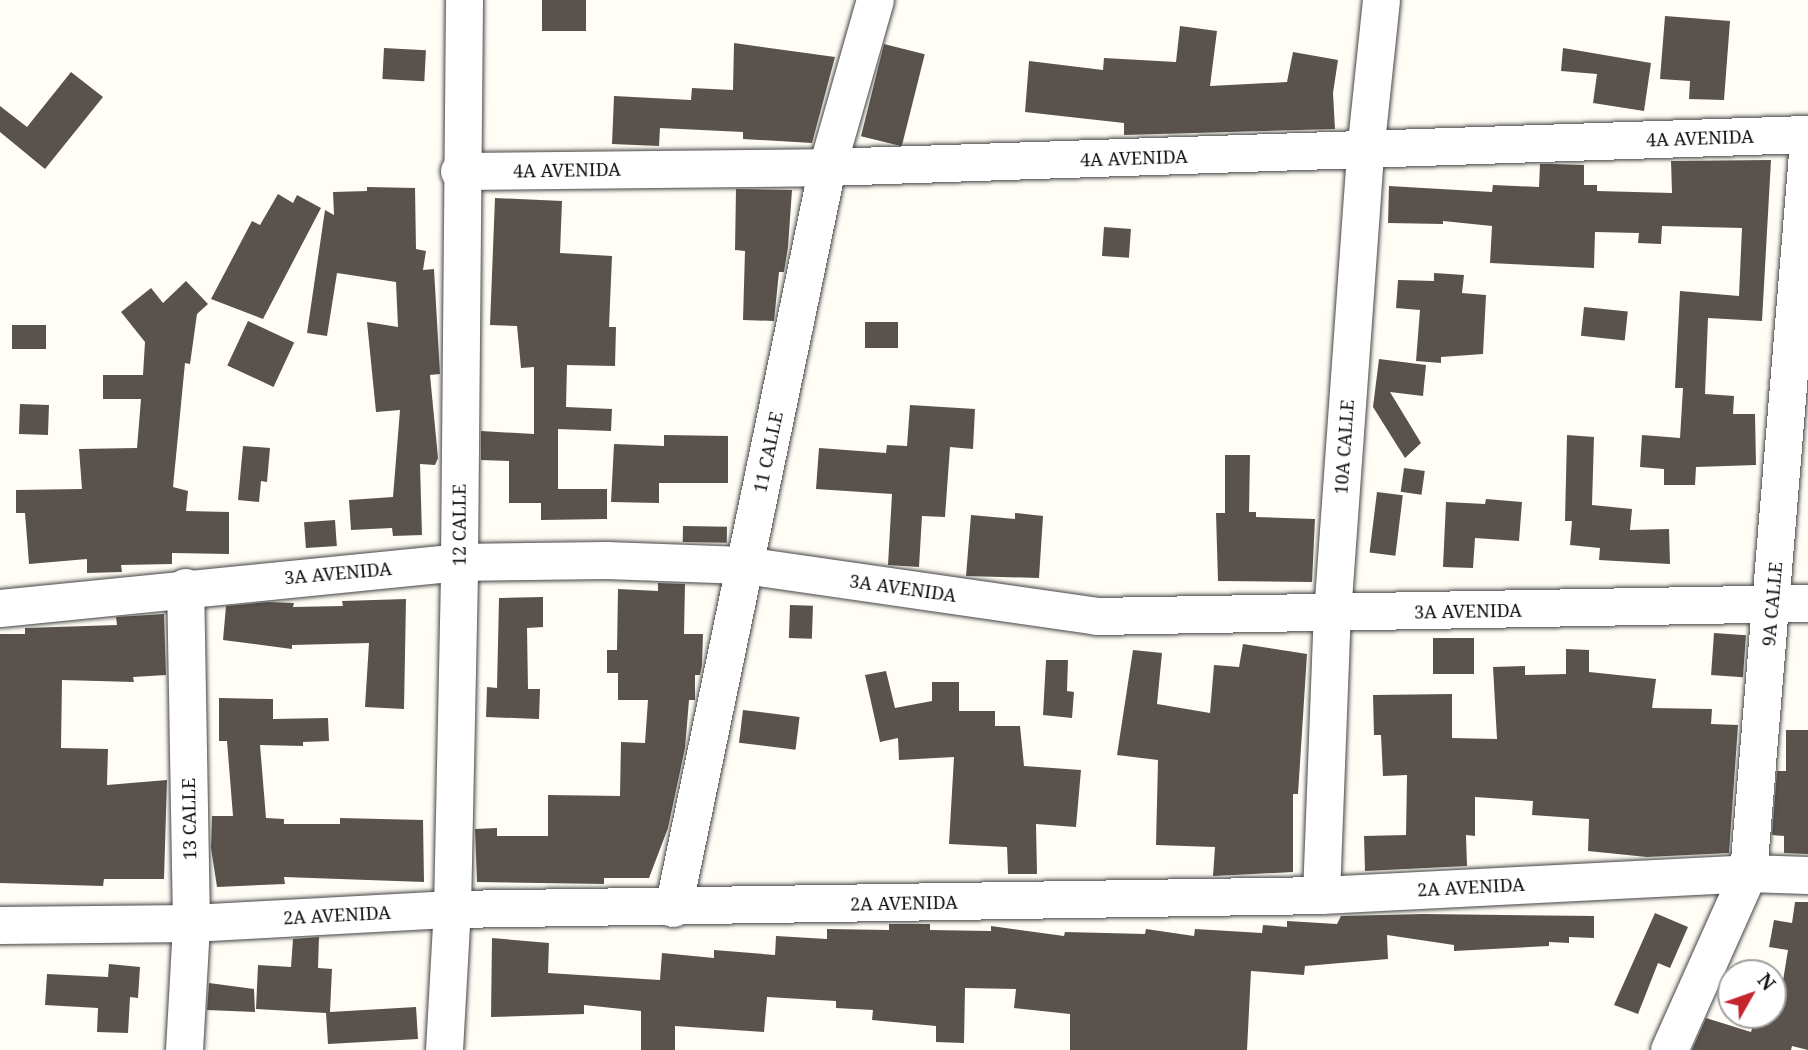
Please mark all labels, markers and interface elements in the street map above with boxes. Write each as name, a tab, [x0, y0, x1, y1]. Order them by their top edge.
street label: 4A AVENIDA	[1646, 125, 1754, 151]
street label: 4A AVENIDA	[1080, 145, 1188, 171]
street label: 4A AVENIDA	[513, 158, 621, 182]
street label: 10A CALLE	[1330, 399, 1358, 495]
street label: 11 CALLE	[749, 410, 787, 494]
street label: 12 CALLE	[448, 484, 470, 566]
street label: 3A AVENIDA	[283, 558, 393, 588]
street label: 9A CALLE	[1758, 561, 1786, 647]
street label: 3A AVENIDA	[848, 570, 958, 606]
street label: 3A AVENIDA	[1414, 599, 1522, 623]
street label: 13 CALLE	[177, 778, 201, 860]
street label: 2A AVENIDA	[1417, 873, 1525, 901]
street label: 2A AVENIDA	[850, 891, 958, 915]
street label: 2A AVENIDA	[283, 901, 391, 929]
north arrow	[1717, 959, 1787, 1029]
text: N	[1752, 968, 1781, 996]

